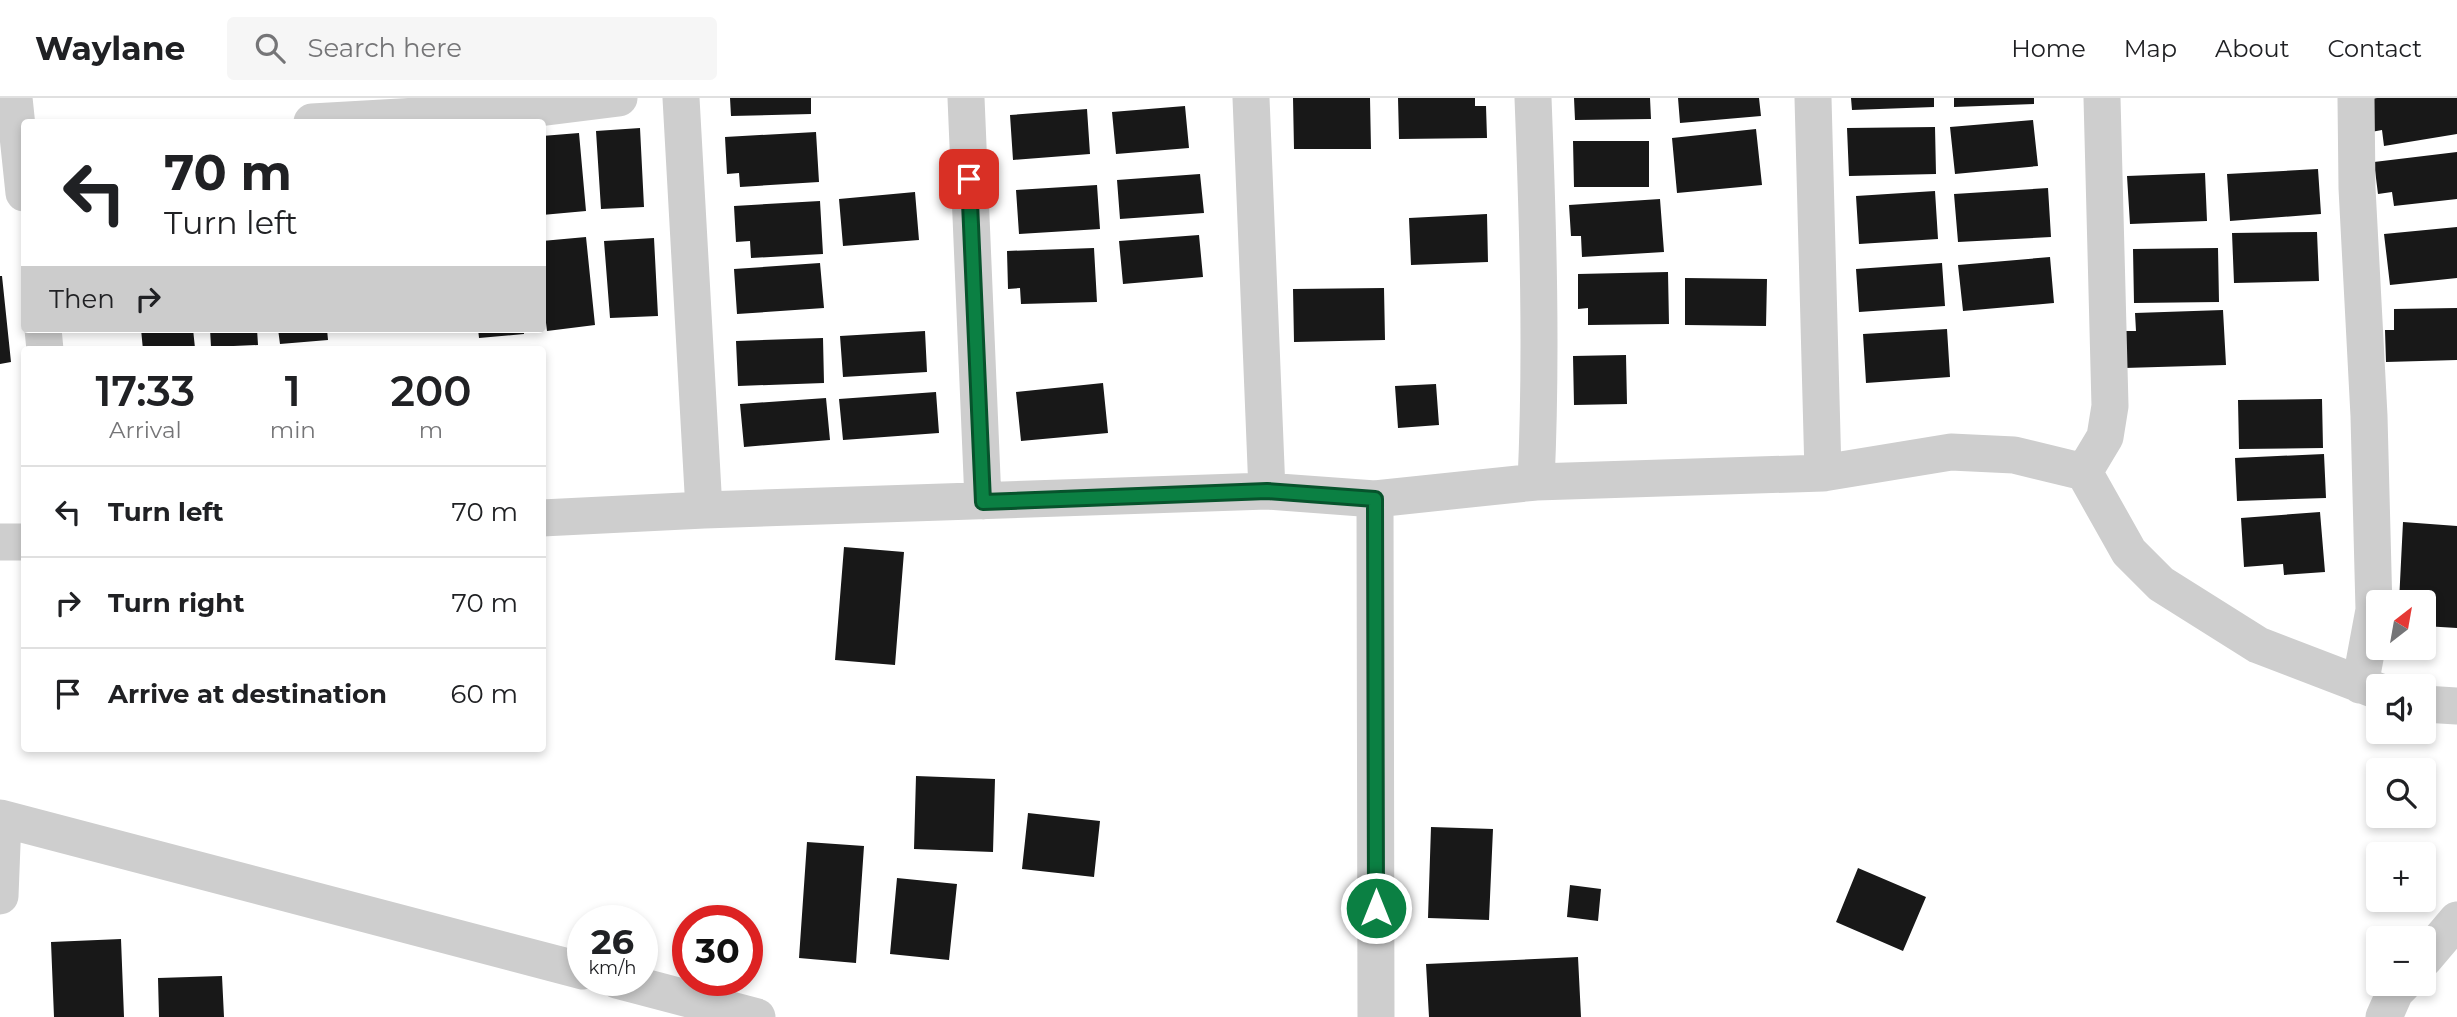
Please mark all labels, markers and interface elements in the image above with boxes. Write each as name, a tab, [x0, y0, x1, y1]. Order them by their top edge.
search box	[227, 17, 717, 80]
text: Waylane	[35, 28, 185, 68]
icon: search	[251, 29, 289, 67]
text: Search here	[307, 32, 462, 64]
text: Home	[2011, 34, 2086, 63]
text: Map	[2124, 34, 2177, 63]
text: About	[2215, 34, 2289, 63]
text: Contact	[2327, 34, 2422, 63]
text: 70 m	[164, 143, 292, 202]
icon: left	[49, 147, 140, 238]
pin	[939, 149, 999, 209]
icon: arrive	[950, 160, 988, 198]
text: Turn left	[164, 203, 298, 242]
icon: right	[129, 280, 167, 318]
text: Then	[49, 283, 115, 315]
text: 17:33	[96, 365, 195, 417]
text: 1	[285, 365, 301, 417]
text: 200	[390, 365, 471, 417]
text: Arrival	[109, 416, 182, 444]
text: min	[270, 416, 316, 444]
text: m	[419, 416, 443, 444]
icon: left	[49, 493, 87, 531]
text: Turn left	[108, 496, 224, 528]
text: 70 m	[452, 496, 518, 528]
icon: right	[49, 584, 87, 622]
text: Turn right	[108, 587, 244, 619]
text: 70 m	[452, 587, 518, 619]
north arrow	[2366, 590, 2436, 660]
map controls	[2366, 590, 2436, 996]
button: sound	[2366, 674, 2436, 744]
icon: arrive	[49, 675, 87, 713]
text: Arrive at destination	[108, 678, 387, 710]
text: 60 m	[451, 678, 518, 710]
button: search	[2366, 758, 2436, 828]
button: +	[2366, 842, 2436, 912]
position arrow	[1339, 871, 1413, 945]
speed limit sign: 30	[672, 905, 763, 996]
text: 26	[591, 920, 634, 963]
button: −	[2366, 926, 2436, 996]
text: km/h	[588, 957, 637, 979]

